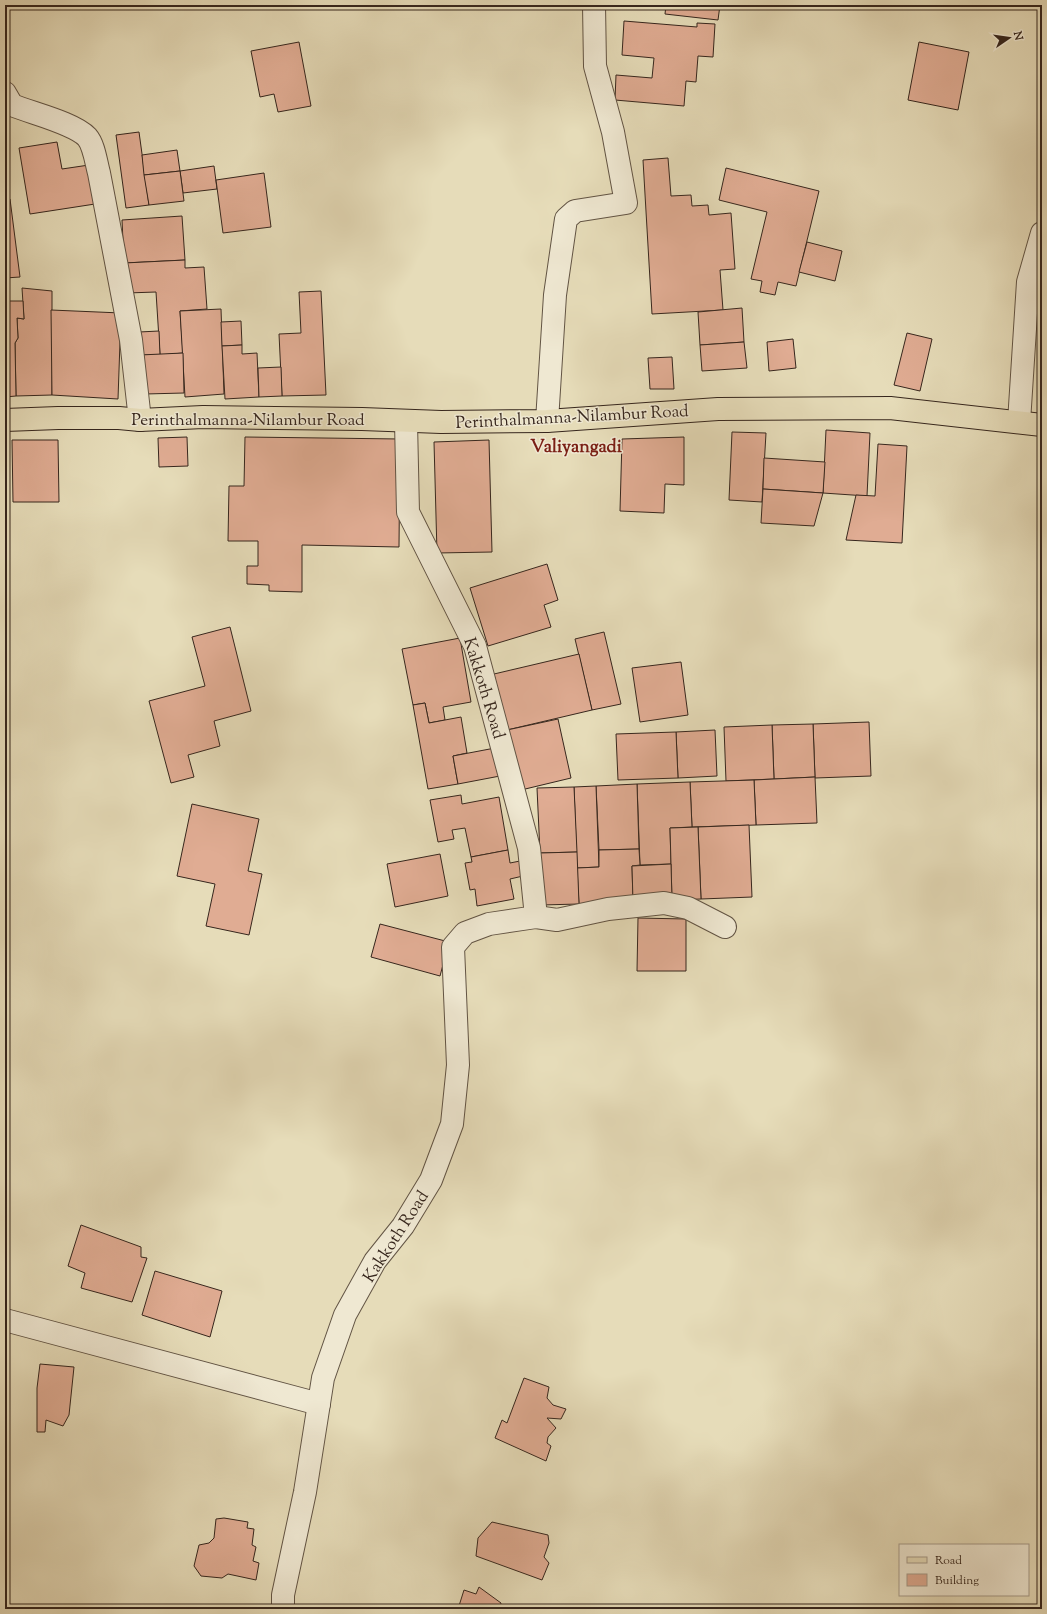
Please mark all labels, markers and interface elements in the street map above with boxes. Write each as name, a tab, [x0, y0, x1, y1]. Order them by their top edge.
north arrow	[989, 18, 1029, 58]
text: N	[1009, 29, 1027, 42]
street label: Perinthalmanna-Nilambur Road	[455, 400, 690, 436]
street label: Perinthalmanna-Nilambur Road	[131, 409, 365, 433]
district label: Valiyangadi	[530, 435, 623, 461]
street label: Kakkoth Road	[456, 635, 510, 743]
street label: Kakkoth Road	[358, 1186, 436, 1288]
legend	[899, 1544, 1029, 1596]
text: Road	[935, 1552, 962, 1570]
text: Building	[935, 1572, 979, 1590]

